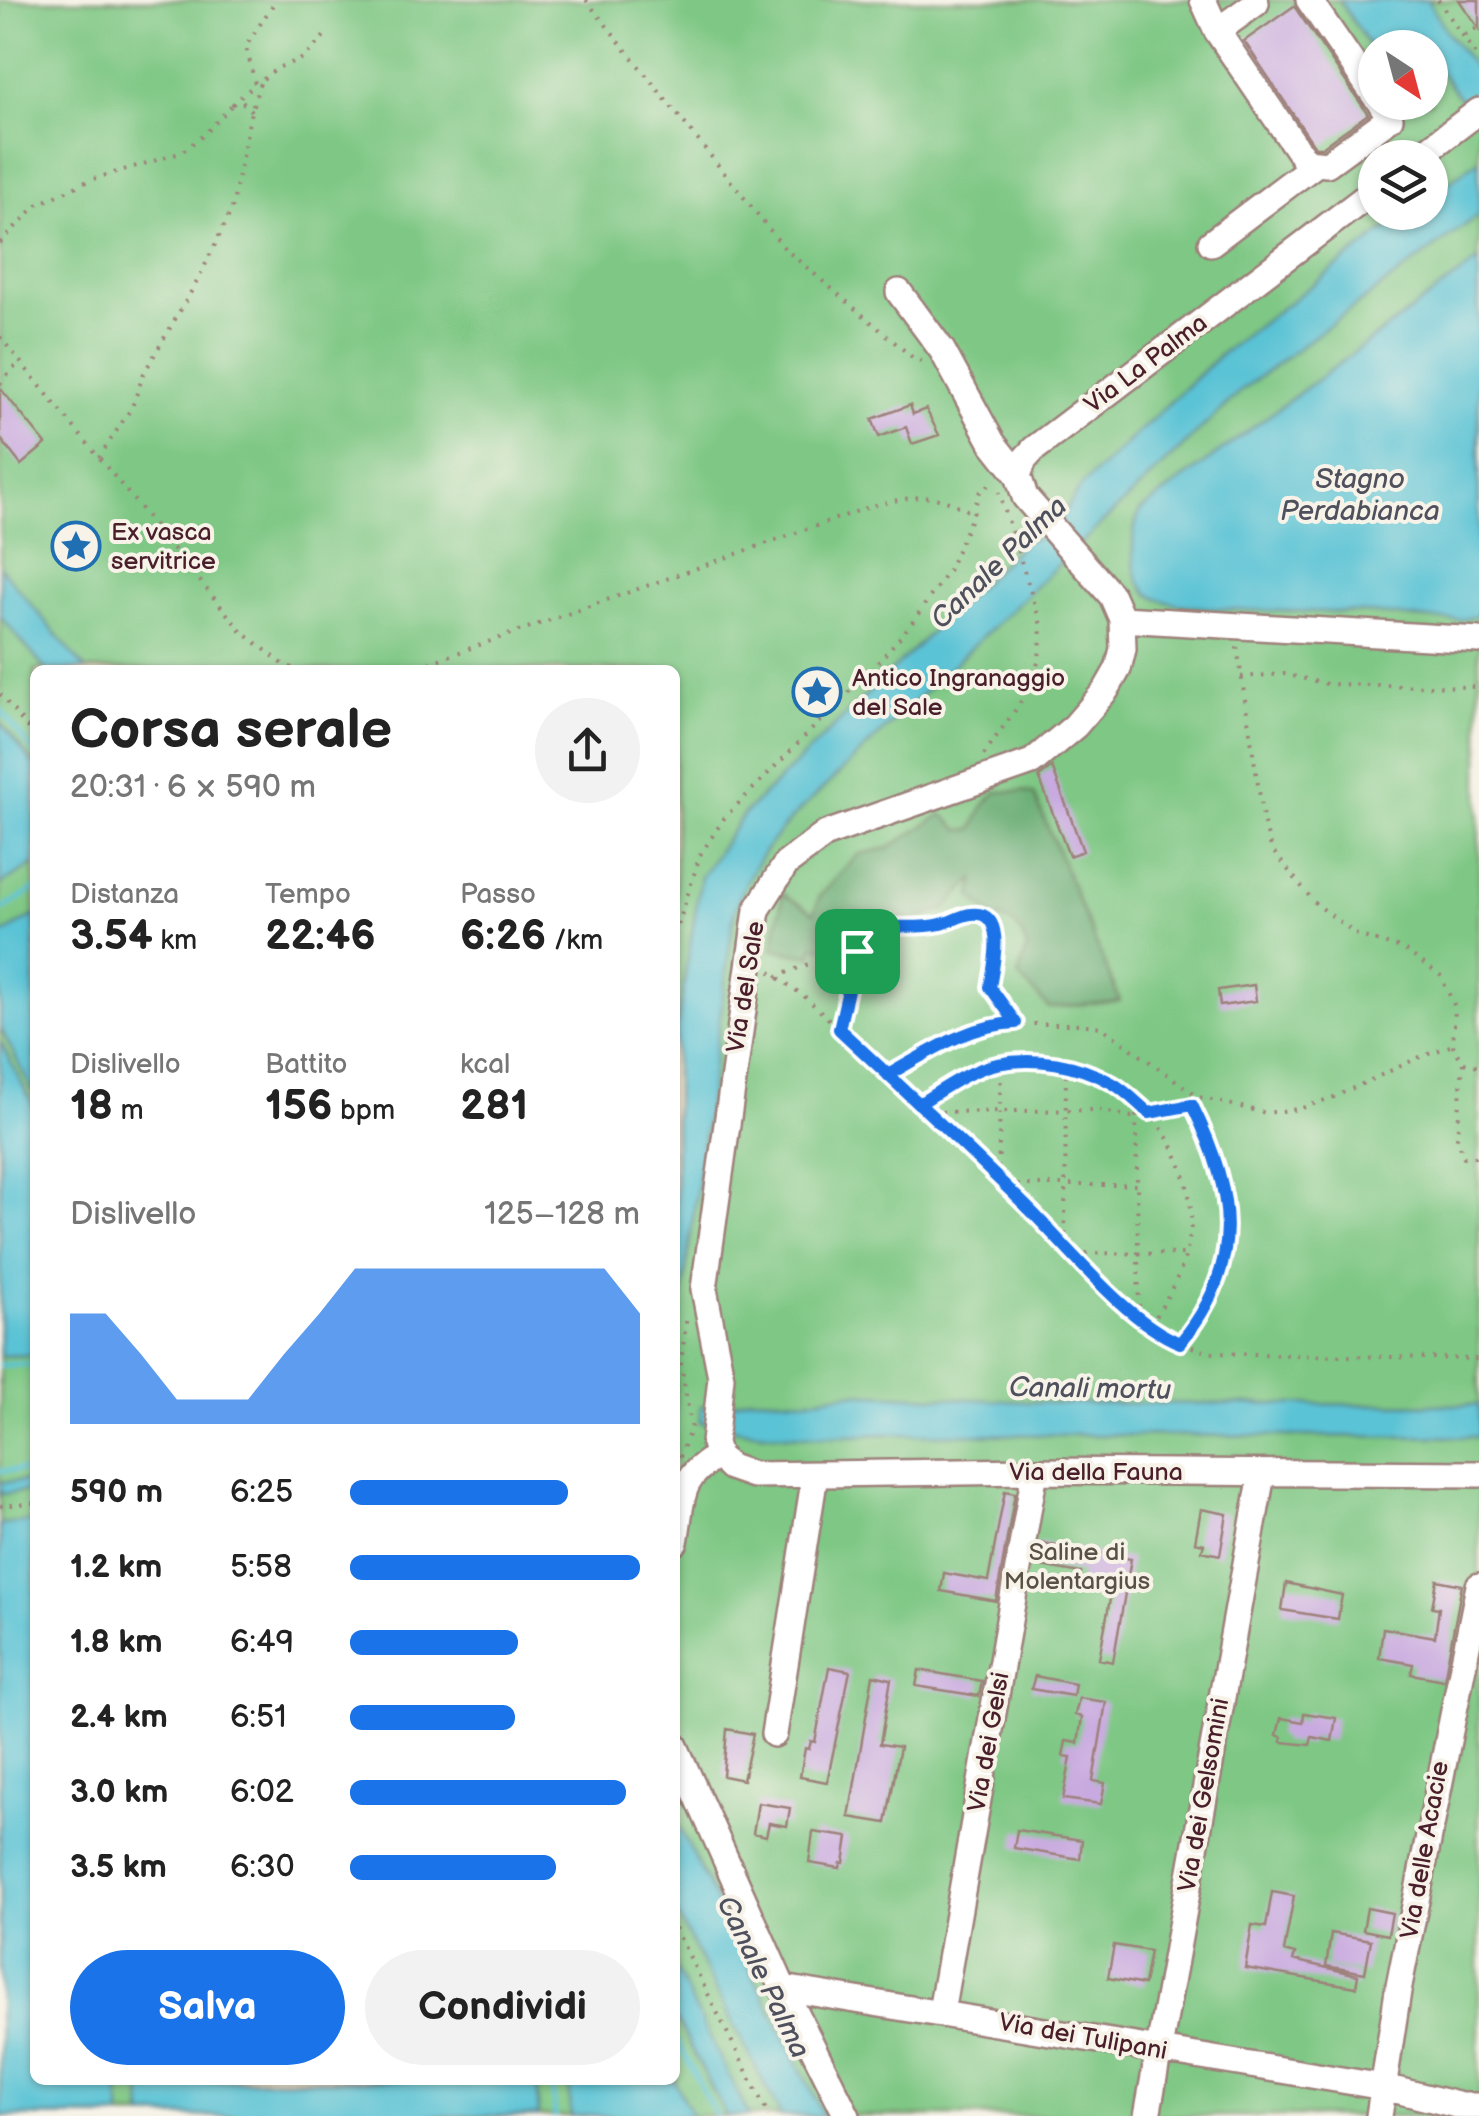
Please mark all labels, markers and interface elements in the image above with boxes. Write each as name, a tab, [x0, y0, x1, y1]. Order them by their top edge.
north arrow	[1358, 30, 1448, 120]
map controls	[1358, 30, 1448, 230]
button: layers	[1358, 140, 1448, 230]
street label: Via La Palma	[1078, 308, 1214, 420]
water label: Stagno Perdabianca	[1280, 463, 1440, 528]
water label: Canale Palma	[924, 490, 1074, 636]
place label: Ex vasca servitrice	[111, 517, 216, 577]
place icon: Ex vasca servitrice	[50, 520, 102, 572]
place label: Antico Ingranaggio del Sale	[852, 663, 1065, 723]
place icon: Antico Ingranaggio del Sale	[791, 666, 843, 718]
text: Corsa serale	[70, 697, 392, 764]
button: share	[535, 698, 640, 803]
text: 20:31 · 6 × 590 m	[70, 768, 316, 807]
text: Distanza	[70, 878, 179, 911]
text: Tempo	[265, 878, 351, 911]
text: Passo	[460, 878, 536, 911]
pin	[815, 909, 900, 994]
text: 3.54	[70, 911, 153, 962]
text: 22:46	[265, 911, 376, 962]
text: 6:26	[460, 911, 546, 962]
street label: Via del Sale	[720, 919, 772, 1055]
text: km	[153, 924, 197, 957]
text: /km	[546, 924, 603, 957]
icon: arrive	[830, 924, 885, 979]
text: Dislivello	[70, 1048, 181, 1081]
text: Battito	[265, 1048, 347, 1081]
text: kcal	[460, 1048, 510, 1081]
text: 18	[70, 1081, 113, 1132]
text: 156	[265, 1081, 332, 1132]
text: 281	[460, 1081, 528, 1132]
text: m	[113, 1094, 144, 1127]
text: bpm	[332, 1094, 395, 1127]
text: Dislivello	[70, 1195, 196, 1234]
text: 125–128 m	[484, 1195, 640, 1234]
water label: Canali mortu	[1009, 1371, 1172, 1407]
street label: Via della Fauna	[1009, 1457, 1183, 1488]
text: 590 m	[70, 1473, 163, 1512]
text: 6:25	[230, 1473, 293, 1512]
park label: Saline di Molentargius	[1004, 1537, 1150, 1597]
text: 1.2 km	[70, 1548, 162, 1587]
text: 5:58	[230, 1548, 292, 1587]
text: 1.8 km	[70, 1623, 162, 1662]
text: 6:49	[230, 1623, 294, 1662]
street label: Via dei Gelsi	[961, 1670, 1017, 1814]
street label: Via dei Gelsomini	[1172, 1696, 1236, 1894]
text: 2.4 km	[70, 1698, 168, 1737]
text: 6:51	[230, 1698, 287, 1737]
street label: Via delle Acacie	[1394, 1758, 1456, 1941]
text: 3.0 km	[70, 1773, 168, 1812]
text: 6:02	[230, 1773, 294, 1812]
text: 3.5 km	[70, 1848, 167, 1887]
text: 6:30	[230, 1848, 295, 1887]
water label: Canale Palma	[710, 1891, 816, 2063]
button: Salva	[70, 1950, 345, 2065]
button: Condividi	[365, 1950, 640, 2065]
street label: Via dei Tulipani	[996, 2007, 1170, 2067]

